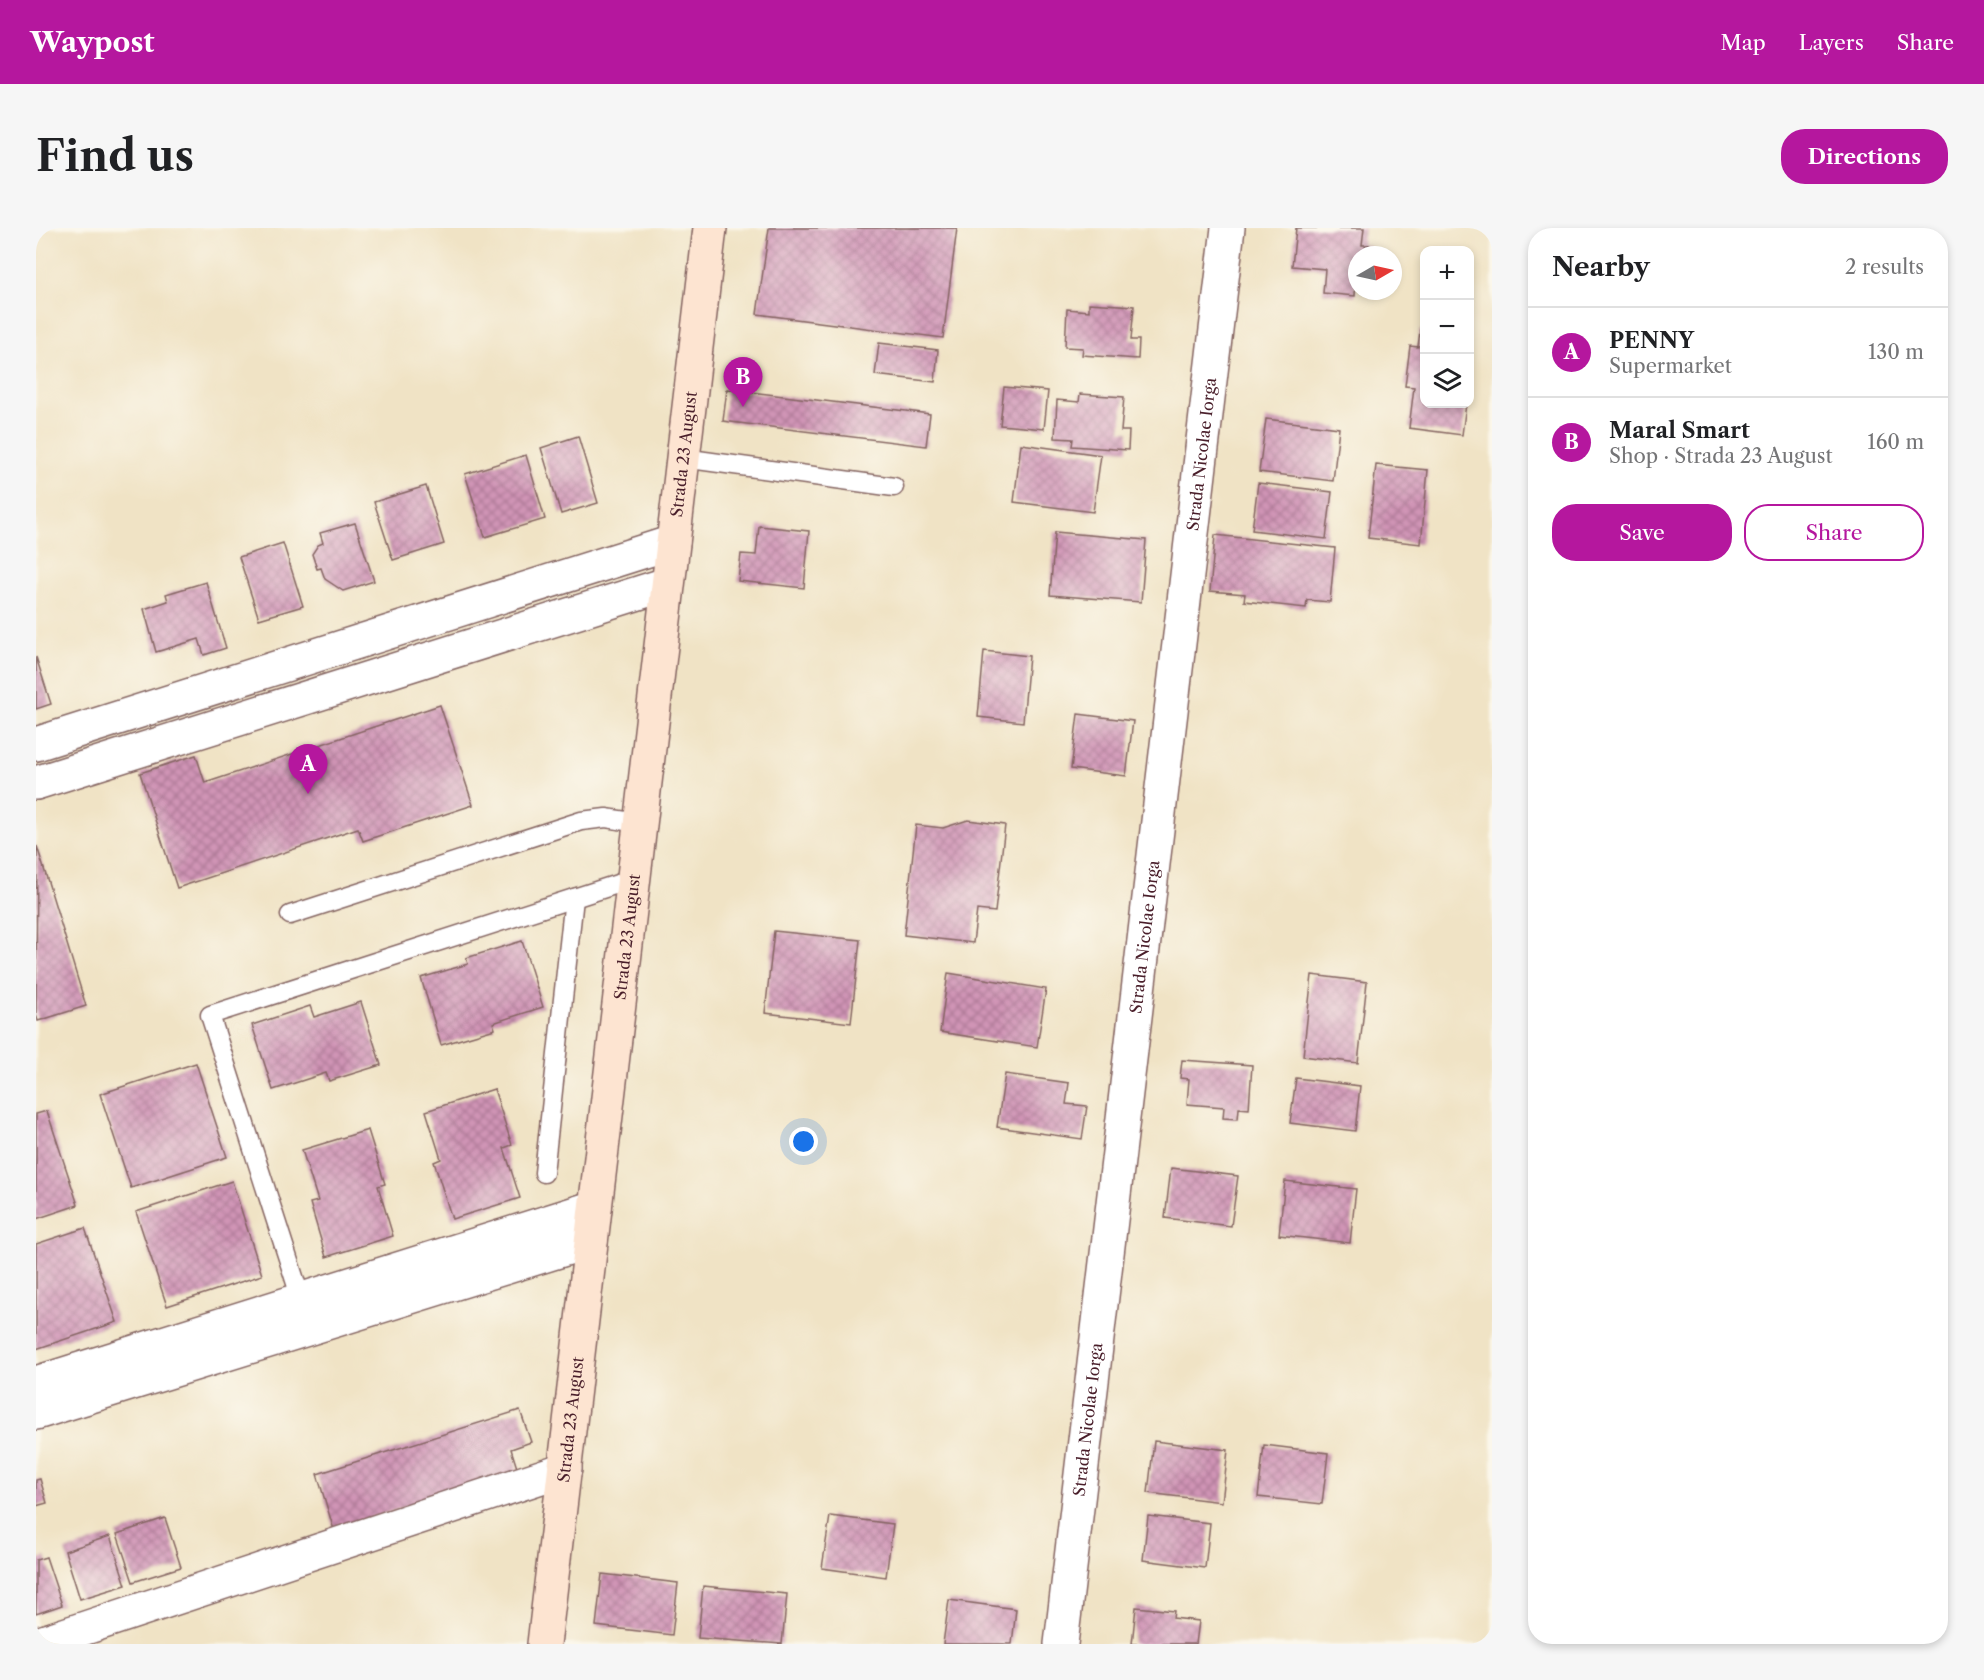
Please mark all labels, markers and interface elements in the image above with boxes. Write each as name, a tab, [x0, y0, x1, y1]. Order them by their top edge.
text: Waypost	[30, 25, 154, 59]
text: Map	[1721, 30, 1766, 55]
text: Layers	[1799, 30, 1864, 55]
text: Share	[1897, 30, 1954, 55]
button: Directions	[1781, 129, 1948, 184]
text: Find us	[36, 130, 194, 182]
north arrow	[1348, 246, 1402, 300]
map controls	[1420, 246, 1474, 408]
button: +	[1420, 246, 1474, 300]
text: Nearby	[1552, 251, 1650, 283]
text: 2 results	[1845, 255, 1924, 279]
button: −	[1420, 300, 1474, 354]
text: PENNY	[1609, 327, 1694, 354]
text: A	[1564, 340, 1579, 364]
text: 130 m	[1868, 340, 1924, 364]
button: layers	[1420, 354, 1474, 408]
text: Supermarket	[1609, 354, 1732, 378]
pin: B	[724, 358, 762, 407]
street label: Strada Nicolae Iorga	[1182, 376, 1220, 532]
street label: Strada 23 August	[666, 390, 701, 518]
text: Maral Smart	[1609, 417, 1750, 444]
text: B	[1564, 430, 1579, 454]
text: 160 m	[1867, 430, 1924, 454]
text: Shop · Strada 23 August	[1609, 444, 1833, 468]
button: Save	[1552, 504, 1732, 561]
button: Share	[1744, 504, 1924, 561]
pin: A	[288, 744, 328, 794]
street label: Strada Nicolae Iorga	[1125, 859, 1163, 1015]
street label: Strada 23 August	[610, 872, 644, 1001]
your location	[789, 1127, 818, 1156]
street label: Strada Nicolae Iorga	[1069, 1341, 1107, 1497]
street label: Strada 23 August	[553, 1355, 588, 1484]

